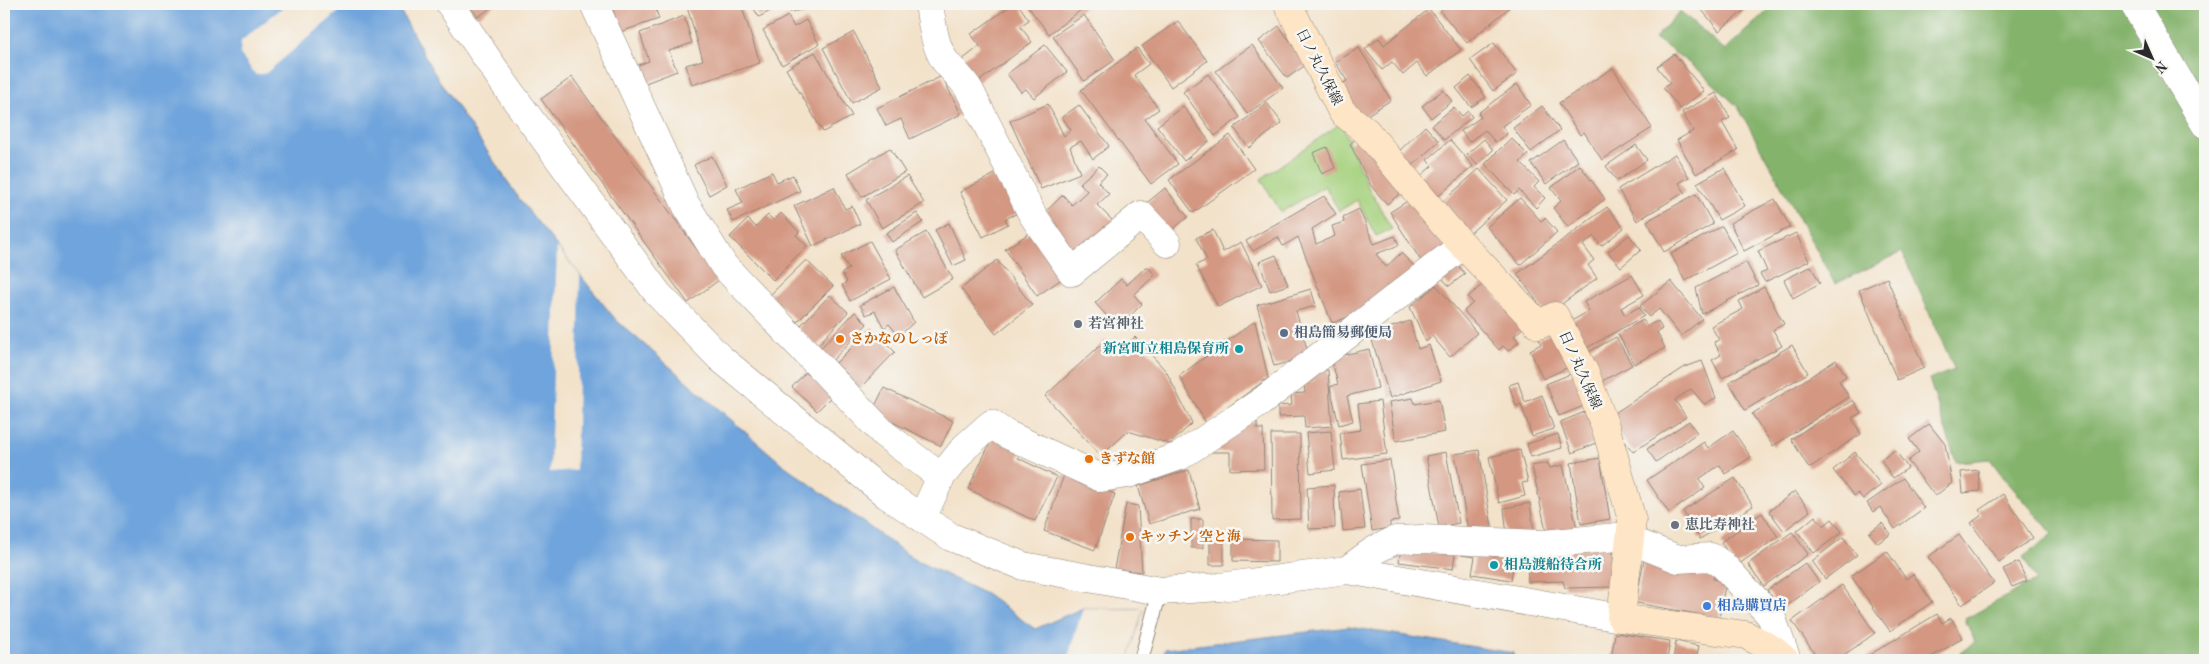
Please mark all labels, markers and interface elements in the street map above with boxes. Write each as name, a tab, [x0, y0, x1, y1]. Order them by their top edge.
street label: 日ノ丸久保線	[1294, 26, 1345, 108]
north arrow	[2126, 32, 2176, 82]
text: N	[2152, 58, 2169, 75]
place label: 若宮神社	[1088, 316, 1144, 331]
marker: 若宮神社	[1072, 318, 1084, 330]
place label: 相島簡易郵便局	[1294, 325, 1392, 340]
marker: 相島簡易郵便局	[1278, 327, 1290, 339]
street label: 日ノ丸久保線	[1557, 328, 1604, 411]
place label: さかなのしっぽ	[850, 331, 948, 346]
marker: さかなのしっぽ	[834, 333, 846, 345]
place label: 新宮町立相島保育所	[1103, 341, 1229, 356]
marker: 新宮町立相島保育所	[1233, 343, 1245, 355]
place label: きずな館	[1099, 451, 1155, 466]
marker: きずな館	[1083, 453, 1095, 465]
place label: 恵比寿神社	[1685, 517, 1755, 532]
marker: 恵比寿神社	[1669, 519, 1681, 531]
place label: キッチン 空と海	[1140, 529, 1241, 544]
marker: キッチン 空と海	[1124, 531, 1136, 543]
place label: 相島渡船待合所	[1504, 557, 1602, 572]
marker: 相島渡船待合所	[1488, 559, 1500, 571]
place label: 相島購買店	[1717, 598, 1787, 613]
marker: 相島購買店	[1701, 600, 1713, 612]

